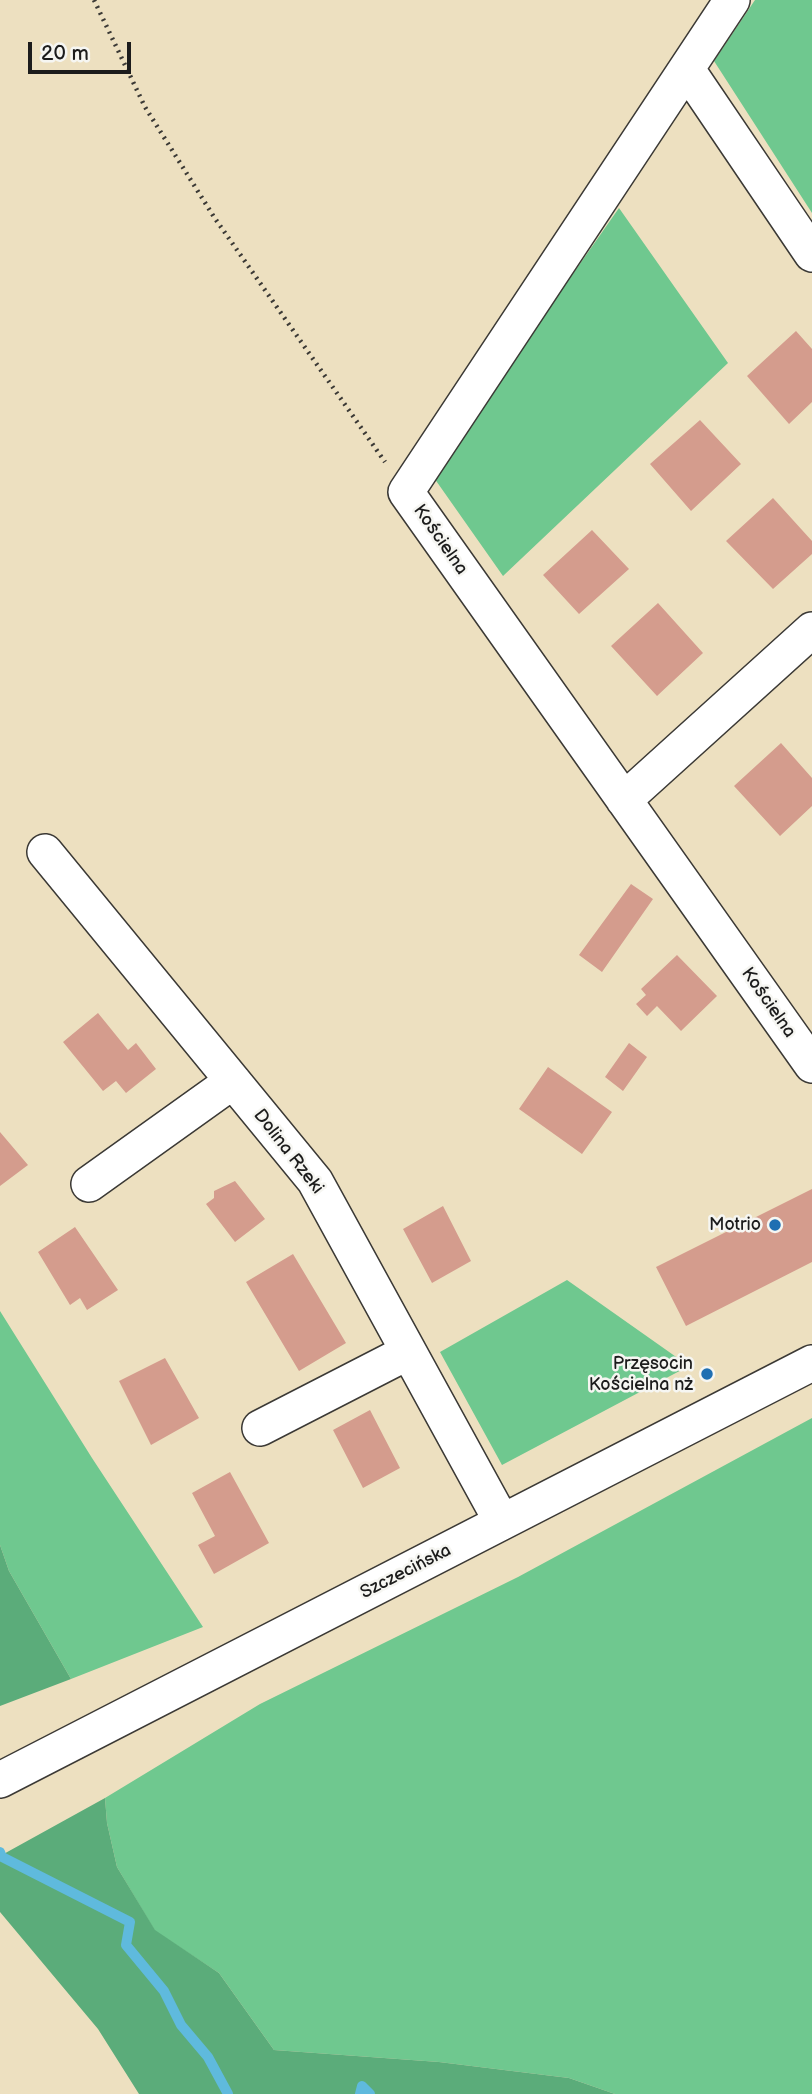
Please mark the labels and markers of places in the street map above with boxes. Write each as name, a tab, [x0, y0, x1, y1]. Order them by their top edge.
place label: Motrio	[709, 1214, 761, 1236]
marker: Motrio	[767, 1217, 783, 1233]
place label: Przęsocin Kościelna nż	[589, 1353, 693, 1396]
marker: Przęsocin Kościelna nż	[699, 1366, 715, 1382]

